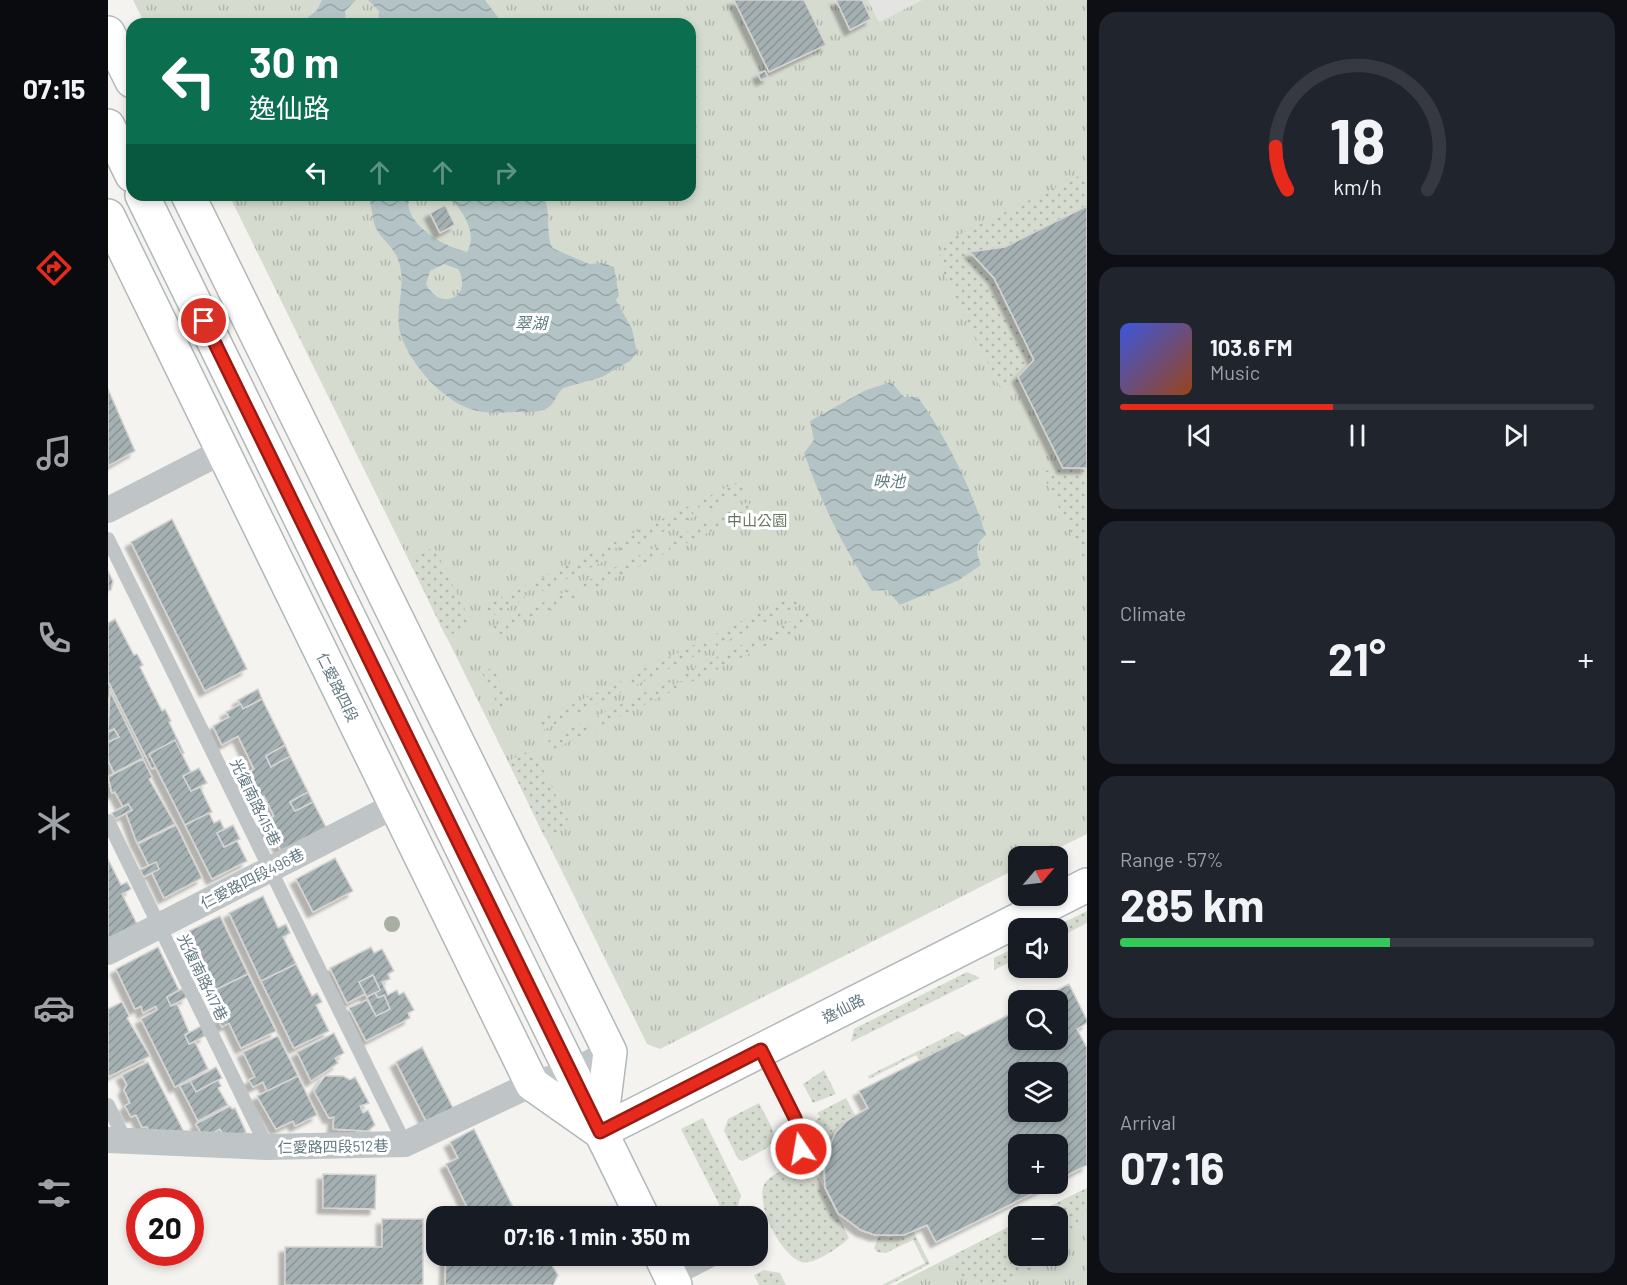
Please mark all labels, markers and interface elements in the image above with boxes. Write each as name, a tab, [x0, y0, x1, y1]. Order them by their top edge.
text: 30 m	[249, 36, 339, 86]
icon: left	[150, 42, 228, 120]
text: 07:15	[23, 72, 85, 104]
text: 逸仙路	[249, 91, 330, 123]
text: 18	[1329, 102, 1385, 176]
icon: left	[300, 156, 333, 189]
icon: ahead	[363, 156, 396, 189]
icon: ahead	[426, 156, 459, 189]
icon: right	[489, 156, 522, 189]
text: km/h	[1333, 175, 1381, 200]
icon: directions	[33, 247, 75, 289]
pin	[178, 295, 229, 346]
icon: arrive	[187, 304, 220, 337]
water label: 翠湖	[515, 313, 550, 332]
text: 103.6 FM	[1210, 334, 1292, 360]
text: Music	[1210, 360, 1260, 384]
icon: previous	[1183, 419, 1216, 452]
icon: pause	[1341, 419, 1374, 452]
icon: next	[1499, 419, 1532, 452]
icon: music	[33, 432, 75, 474]
water label: 映池	[873, 471, 907, 490]
park label: 中山公園	[727, 511, 787, 529]
text: Climate	[1120, 601, 1186, 625]
icon: phone	[33, 617, 75, 659]
text: 21°	[1328, 631, 1386, 685]
text: −	[1120, 639, 1137, 679]
text: +	[1578, 639, 1594, 679]
street label: 仁愛路四段	[313, 649, 363, 725]
street label: 光復南路415巷	[227, 755, 285, 849]
icon: climate	[33, 802, 75, 844]
street label: 仁愛路四段496巷	[197, 844, 307, 912]
north arrow	[1008, 846, 1068, 906]
map controls	[1008, 846, 1068, 1266]
text: Range · 57%	[1120, 847, 1224, 871]
text: 285 km	[1120, 877, 1264, 931]
button: sound	[1008, 918, 1068, 978]
street label: 光復南路417巷	[174, 931, 232, 1023]
icon: car	[33, 987, 75, 1029]
street label: 逸仙路	[819, 990, 867, 1026]
button: search	[1008, 990, 1068, 1050]
button: layers	[1008, 1062, 1068, 1122]
text: Arrival	[1120, 1110, 1176, 1134]
position arrow	[769, 1117, 833, 1181]
button: +	[1008, 1134, 1068, 1194]
street label: 仁愛路四段512巷	[278, 1136, 388, 1156]
text: 07:16	[1120, 1140, 1224, 1194]
icon: filters	[33, 1172, 75, 1214]
speed limit sign: 20	[126, 1188, 204, 1266]
button: −	[1008, 1206, 1068, 1266]
text: 07:16 · 1 min · 350 m	[504, 1223, 690, 1249]

